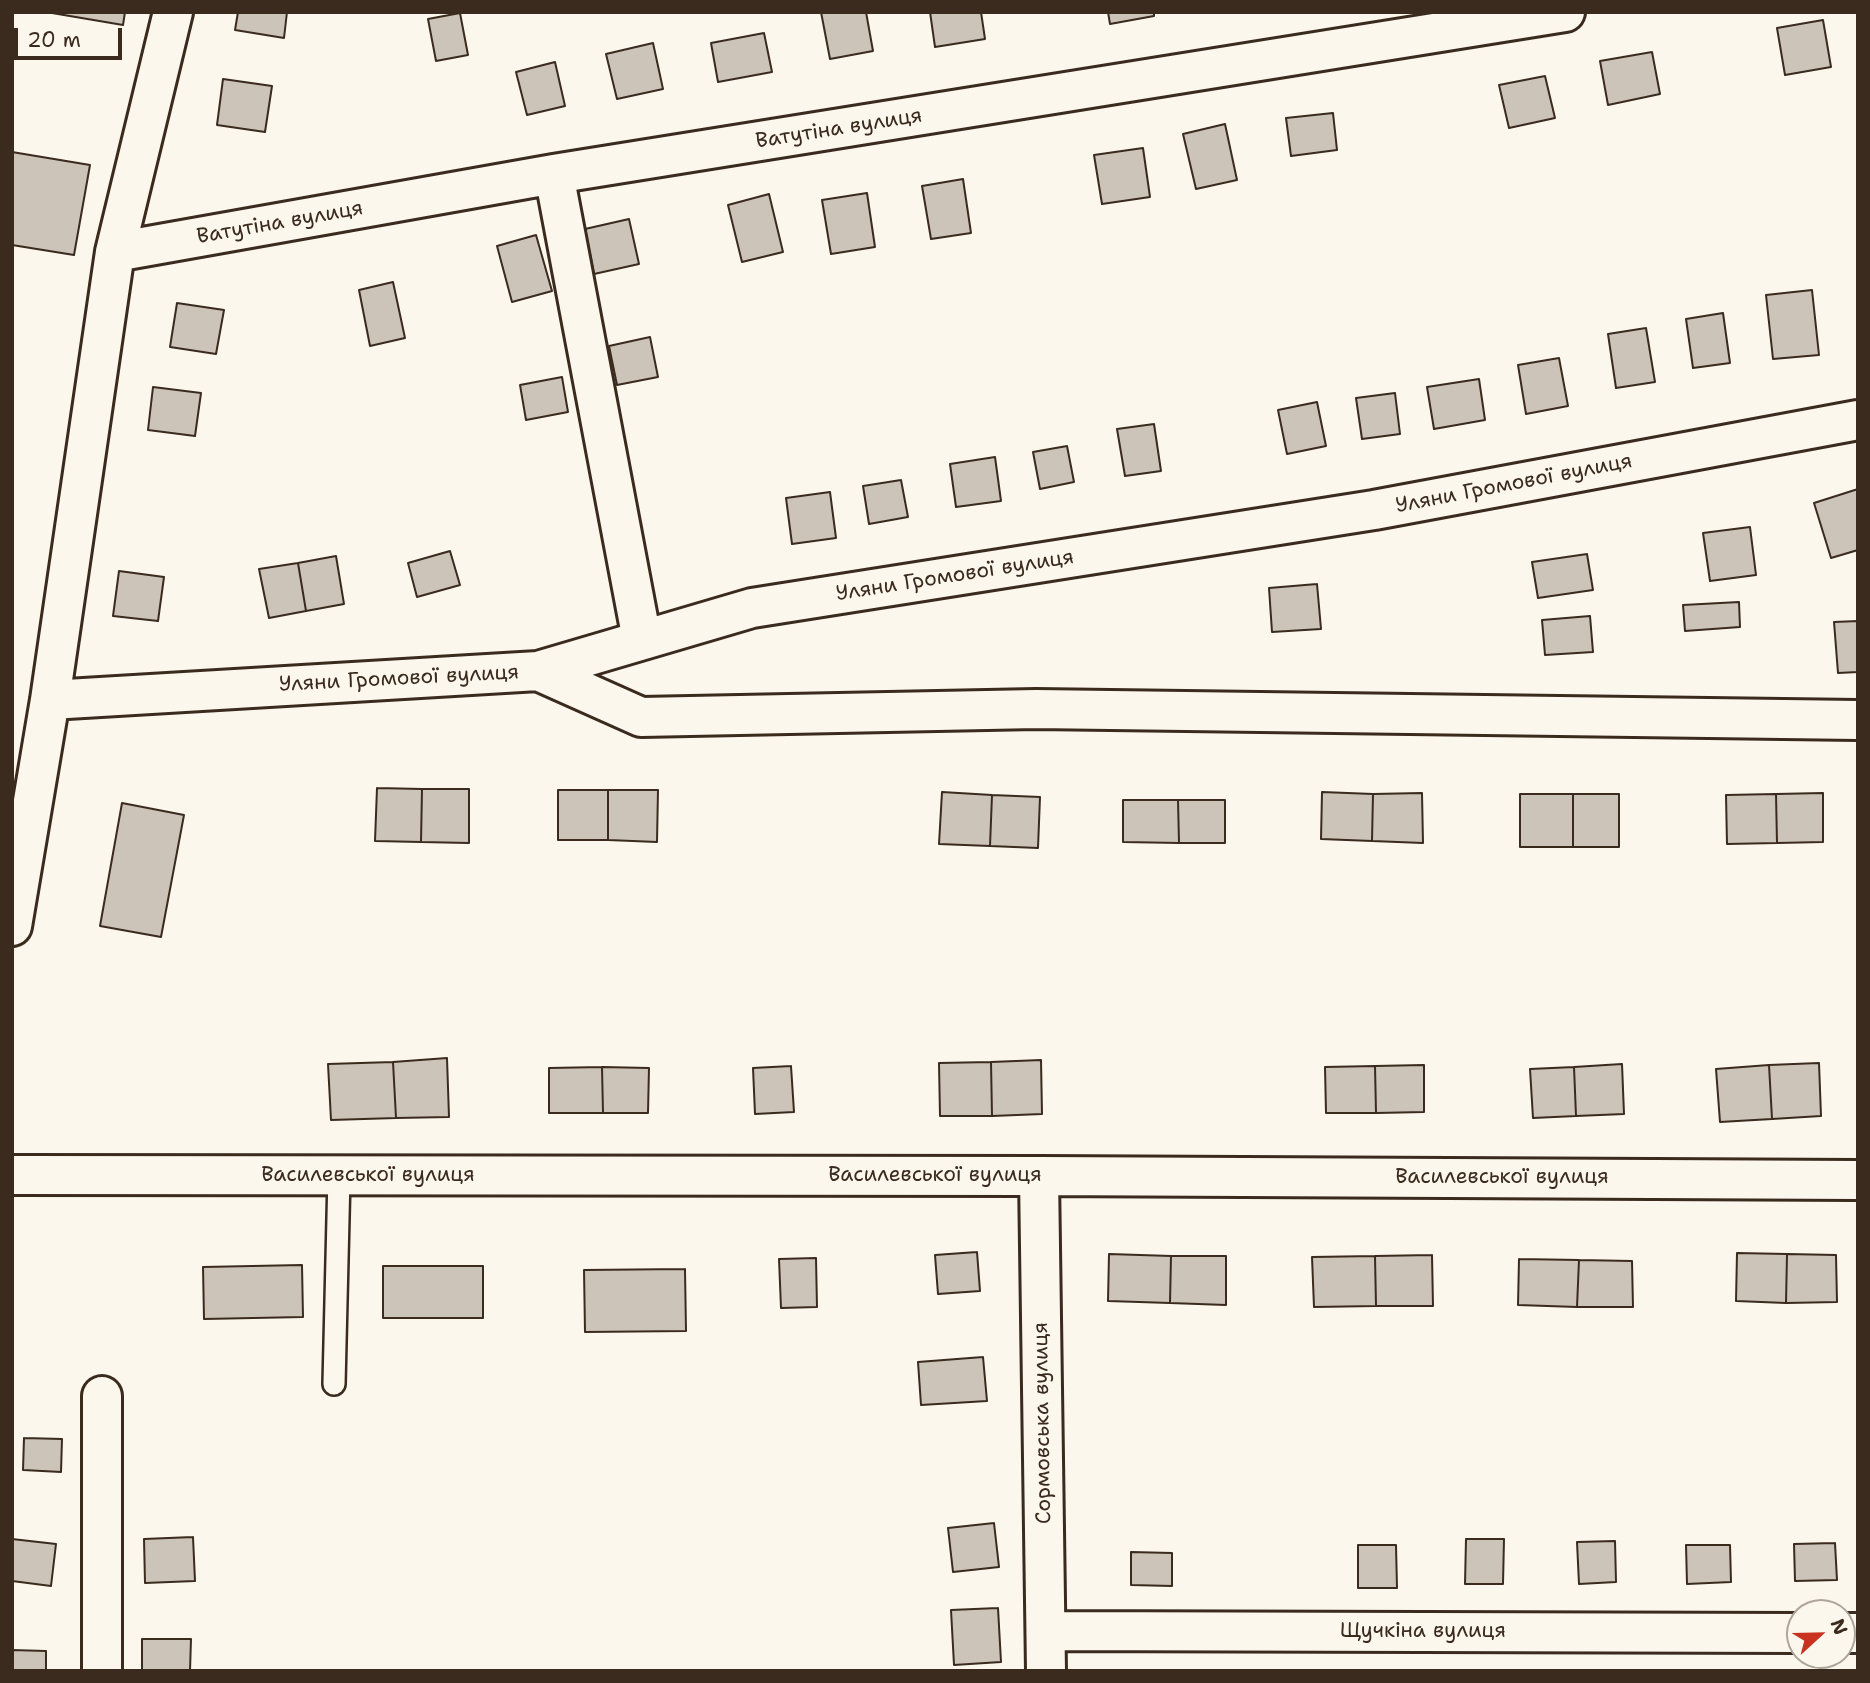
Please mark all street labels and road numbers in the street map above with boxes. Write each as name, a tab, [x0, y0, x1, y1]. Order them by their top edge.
street label: Ватутіна вулиця	[754, 103, 924, 155]
street label: Ватутіна вулиця	[195, 196, 365, 250]
street label: Уляни Громової вулиця	[1394, 449, 1634, 519]
street label: Уляни Громової вулиця	[834, 545, 1076, 607]
street label: Уляни Громової вулиця	[278, 660, 520, 698]
street label: Василевської вулиця	[261, 1163, 475, 1189]
street label: Василевської вулиця	[828, 1163, 1042, 1189]
street label: Василевської вулиця	[1395, 1165, 1609, 1191]
street label: Сормовська вулиця	[1029, 1322, 1057, 1524]
street label: Щучкіна вулиця	[1340, 1619, 1506, 1645]

